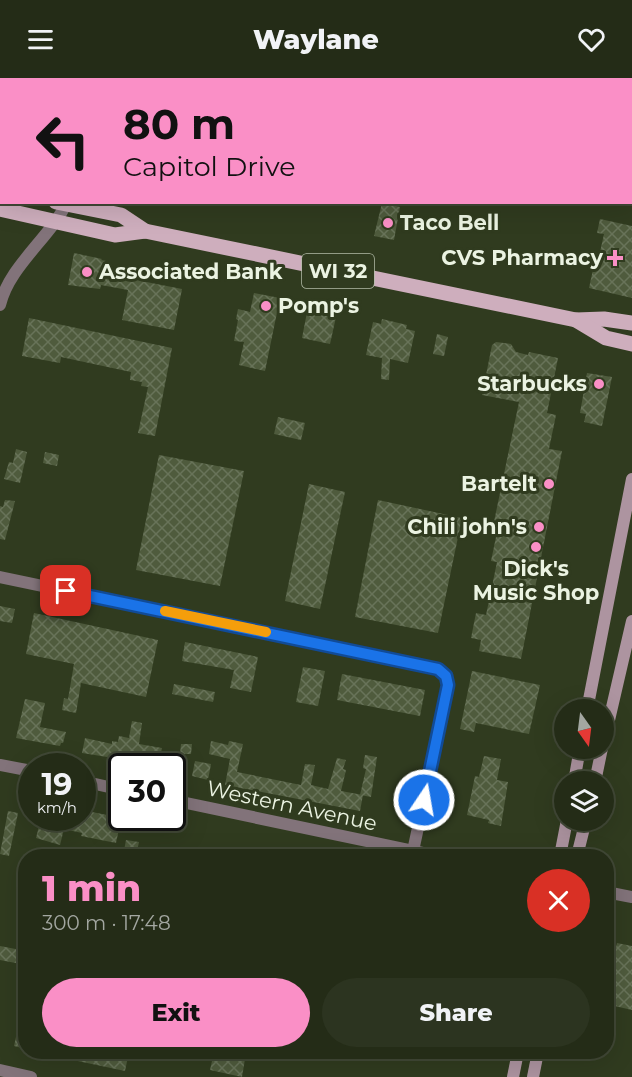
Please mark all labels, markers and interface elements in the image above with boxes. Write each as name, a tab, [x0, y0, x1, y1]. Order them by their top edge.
icon: menu	[24, 23, 57, 56]
text: Waylane	[253, 23, 379, 56]
icon: heart	[575, 23, 608, 56]
text: 80 m	[123, 98, 235, 150]
icon: left	[24, 102, 102, 180]
text: Capitol Drive	[123, 150, 296, 183]
place label: Taco Bell	[400, 210, 499, 235]
marker: Taco Bell	[381, 216, 395, 230]
place label: CVS Pharmacy	[441, 245, 603, 270]
marker: CVS Pharmacy	[608, 251, 622, 265]
road number: WI 32	[302, 254, 374, 288]
place label: Associated Bank	[98, 259, 283, 284]
marker: Associated Bank	[80, 265, 94, 279]
place label: Pomp's	[278, 293, 359, 318]
marker: Pomp's	[259, 299, 273, 313]
place label: Starbucks	[477, 371, 587, 396]
marker: Starbucks	[592, 377, 606, 391]
place label: Bartelt	[461, 471, 537, 496]
marker: Bartelt	[542, 477, 556, 491]
place label: Chili john's	[407, 514, 527, 539]
marker: Chili john's	[532, 520, 546, 534]
marker: Dick's Music Shop	[529, 540, 543, 554]
place label: Dick's Music Shop	[473, 556, 599, 605]
pin	[40, 565, 91, 616]
icon: arrive	[49, 574, 82, 607]
north arrow	[554, 699, 614, 759]
map controls	[554, 699, 614, 831]
speed limit sign: 30	[108, 753, 186, 831]
text: 19	[42, 766, 72, 803]
position arrow	[392, 768, 456, 832]
button: layers	[554, 771, 614, 831]
street label: Western Avenue	[205, 775, 379, 836]
text: km/h	[37, 798, 77, 817]
text: 1 min	[42, 866, 141, 910]
button: close	[527, 869, 590, 932]
text: 300 m · 17:48	[42, 911, 171, 935]
button: Exit	[42, 978, 310, 1047]
button: Share	[322, 978, 590, 1047]

